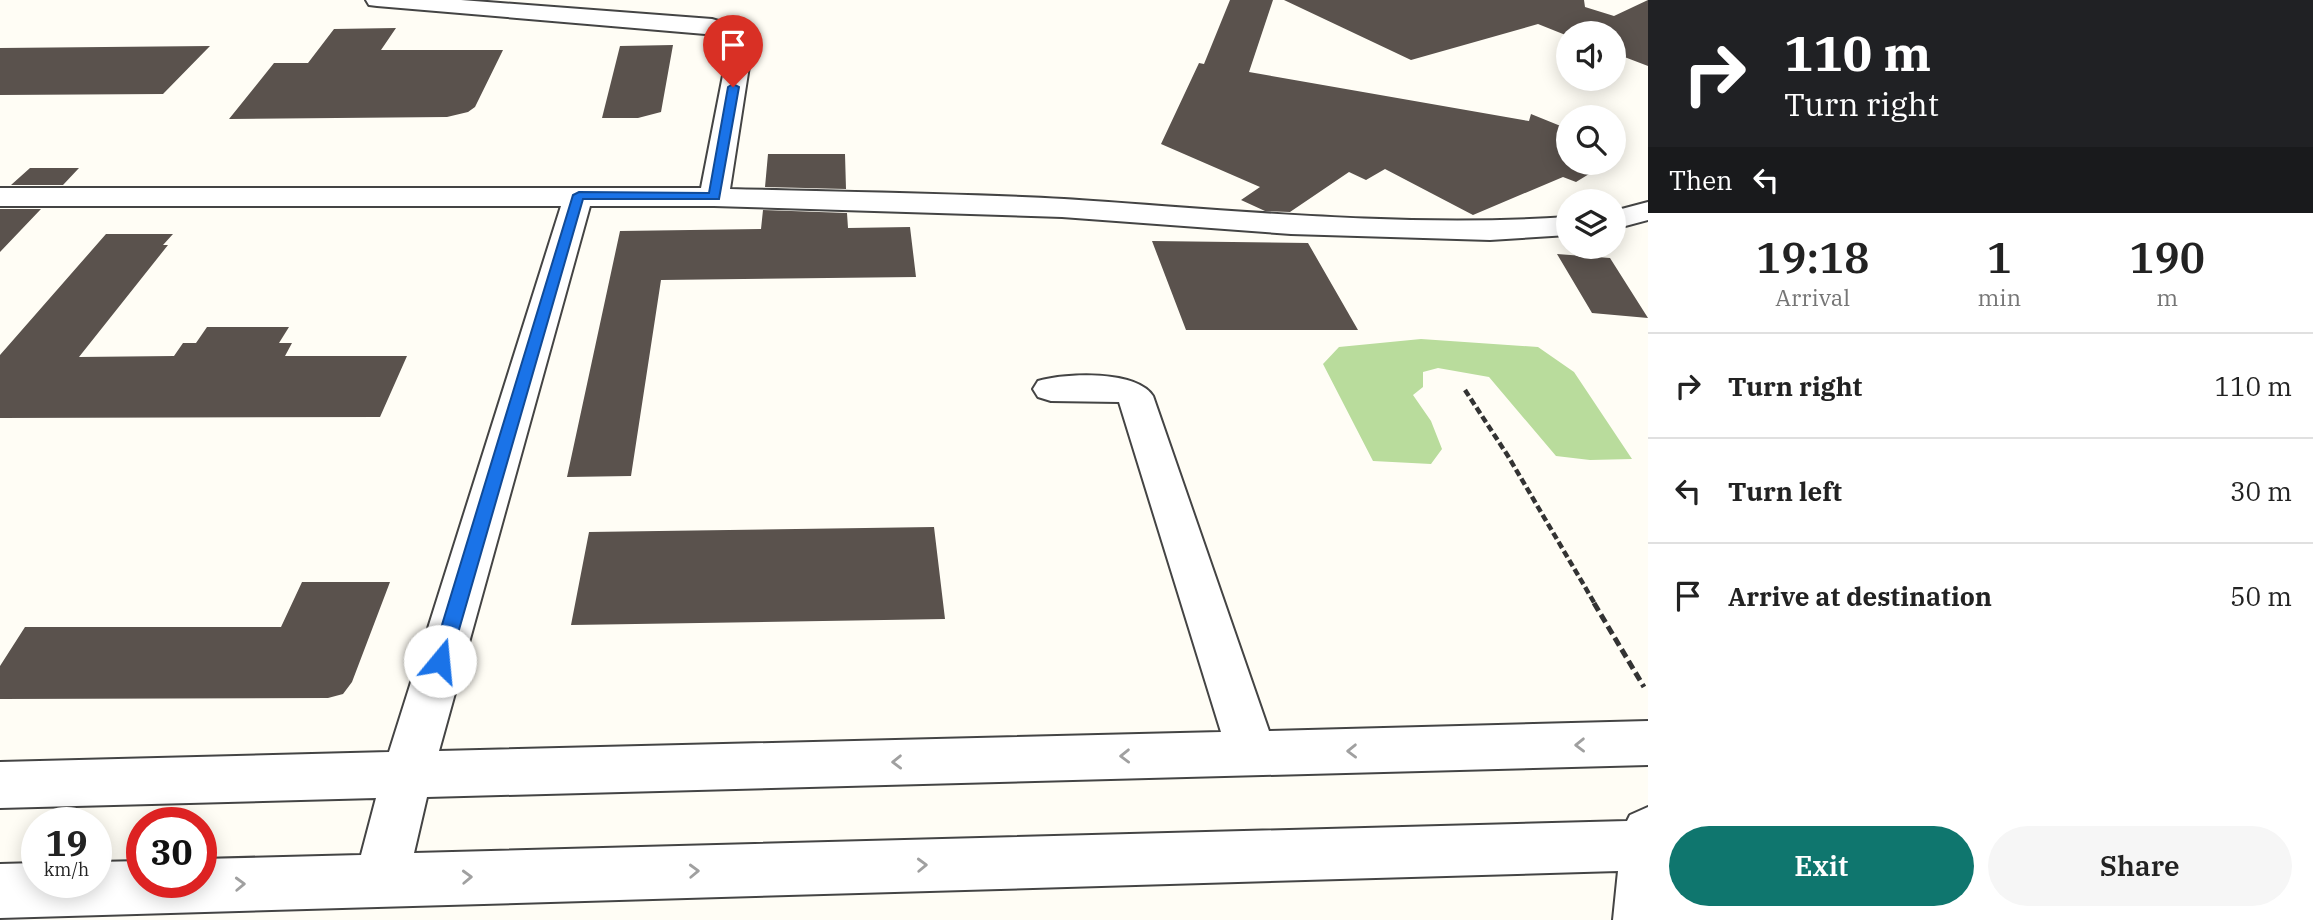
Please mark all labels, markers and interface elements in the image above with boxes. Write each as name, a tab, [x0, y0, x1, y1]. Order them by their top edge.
pin	[703, 15, 763, 87]
map controls	[1556, 21, 1626, 259]
button: sound	[1556, 21, 1626, 91]
text: 110 m	[1784, 21, 1931, 84]
icon: arrive	[714, 26, 752, 64]
icon: right	[1669, 28, 1760, 119]
text: Turn right	[1784, 83, 1939, 125]
button: search	[1556, 105, 1626, 175]
icon: left	[1747, 161, 1785, 199]
text: Then	[1669, 163, 1733, 197]
button: layers	[1556, 189, 1626, 259]
text: 19:18	[1756, 230, 1869, 285]
text: 1	[1987, 230, 2012, 285]
text: 190	[2129, 230, 2205, 285]
text: Arrival	[1775, 282, 1850, 312]
text: min	[1977, 282, 2021, 312]
text: m	[2156, 282, 2178, 312]
icon: right	[1669, 367, 1707, 405]
text: Turn right	[1728, 369, 1862, 403]
text: 110 m	[2214, 369, 2292, 403]
icon: left	[1669, 472, 1707, 510]
text: Turn left	[1728, 474, 1842, 508]
text: 30 m	[2230, 474, 2292, 508]
icon: arrive	[1669, 577, 1707, 615]
text: Arrive at destination	[1728, 579, 1992, 613]
text: 50 m	[2230, 579, 2292, 613]
position arrow	[403, 624, 477, 698]
one-way arrow	[1574, 737, 1585, 753]
one-way arrow	[1347, 743, 1358, 758]
one-way arrow	[1119, 749, 1130, 764]
one-way arrow	[892, 755, 903, 770]
speed limit sign: 30	[126, 807, 217, 898]
text: 19	[45, 820, 88, 866]
button: Exit	[1669, 826, 1974, 906]
button: Share	[1988, 826, 2292, 906]
one-way arrow	[917, 857, 928, 872]
text: km/h	[44, 858, 89, 881]
one-way arrow	[689, 863, 700, 878]
one-way arrow	[462, 869, 473, 885]
one-way arrow	[234, 876, 245, 891]

